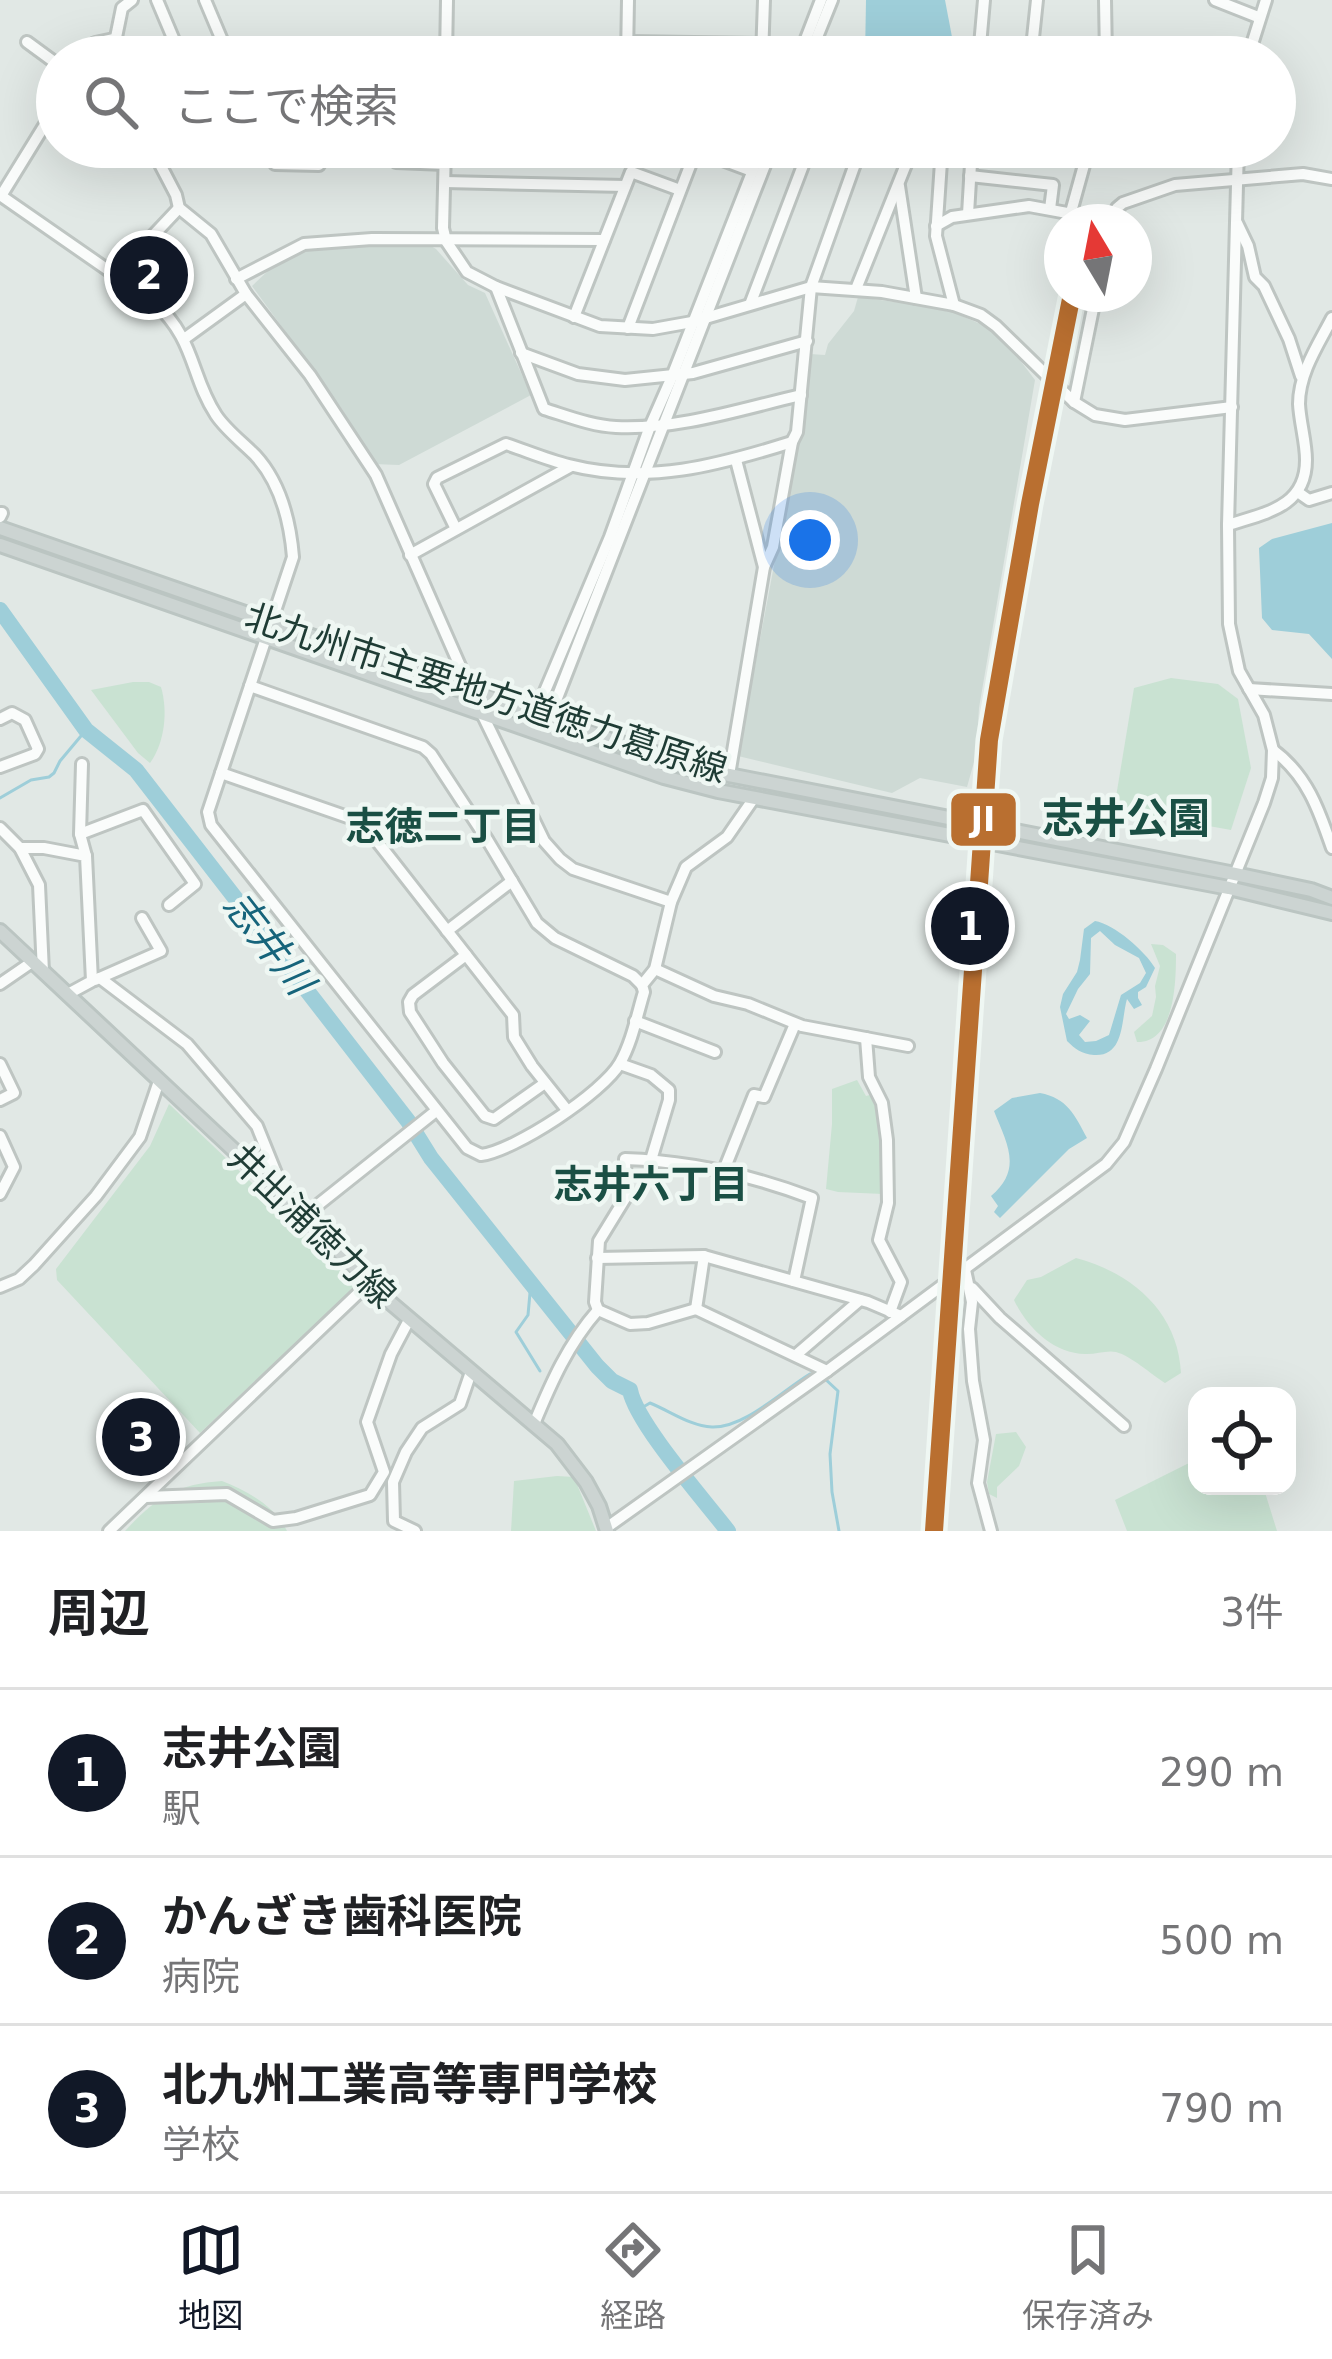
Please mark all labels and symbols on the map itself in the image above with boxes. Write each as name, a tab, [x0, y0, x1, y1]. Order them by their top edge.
north arrow	[1044, 204, 1152, 312]
pin: 2	[110, 230, 188, 320]
your location	[780, 510, 840, 570]
street label: 北九州市主要地方道徳力葛原線	[240, 596, 732, 790]
line badge: JI	[949, 791, 1018, 848]
district label: 志井公園	[1042, 794, 1210, 843]
text: JI	[969, 800, 995, 839]
district label: 志徳二丁目	[345, 804, 541, 849]
pin: 1	[931, 881, 1009, 971]
water label: 志井川	[215, 883, 325, 1006]
street label: 井出浦徳力線	[220, 1136, 404, 1316]
district label: 志井六丁目	[553, 1162, 749, 1207]
pin: 3	[102, 1392, 180, 1482]

